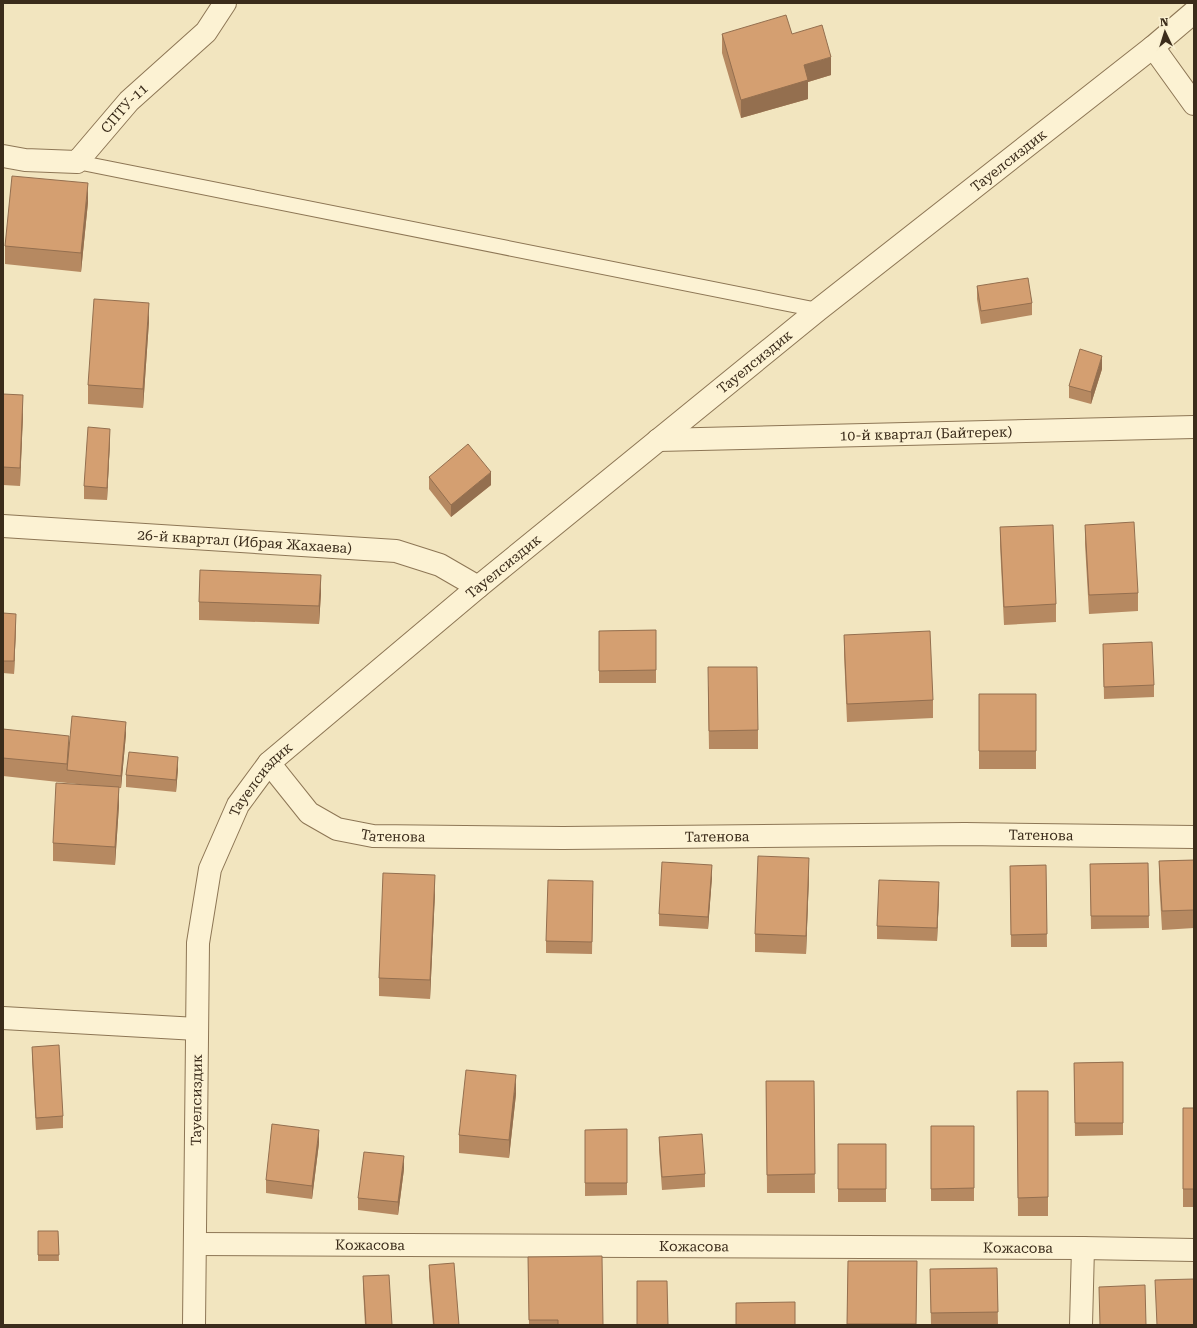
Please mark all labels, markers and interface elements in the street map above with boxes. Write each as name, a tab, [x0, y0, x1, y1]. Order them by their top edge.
north arrow	[1145, 12, 1185, 52]
text: N	[1160, 16, 1170, 29]
street label: СПТУ-11	[97, 80, 151, 136]
street label: Тауелсиздик	[967, 126, 1050, 195]
street label: Тауелсиздик	[714, 326, 795, 397]
street label: 10-й квартал (Байтерек)	[839, 423, 1012, 444]
street label: 26-й квартал (Ибрая Жахаева)	[137, 527, 352, 556]
street label: Тауелсиздик	[463, 531, 544, 602]
street label: Тауелсиздик	[226, 739, 296, 819]
street label: Татенова	[359, 826, 426, 845]
street label: Татенова	[1009, 827, 1074, 843]
street label: Татенова	[685, 828, 750, 845]
street label: Тауелсиздик	[188, 1054, 205, 1146]
street label: Кожасова	[335, 1237, 405, 1253]
street label: Кожасова	[659, 1238, 729, 1254]
street label: Кожасова	[983, 1240, 1053, 1256]

